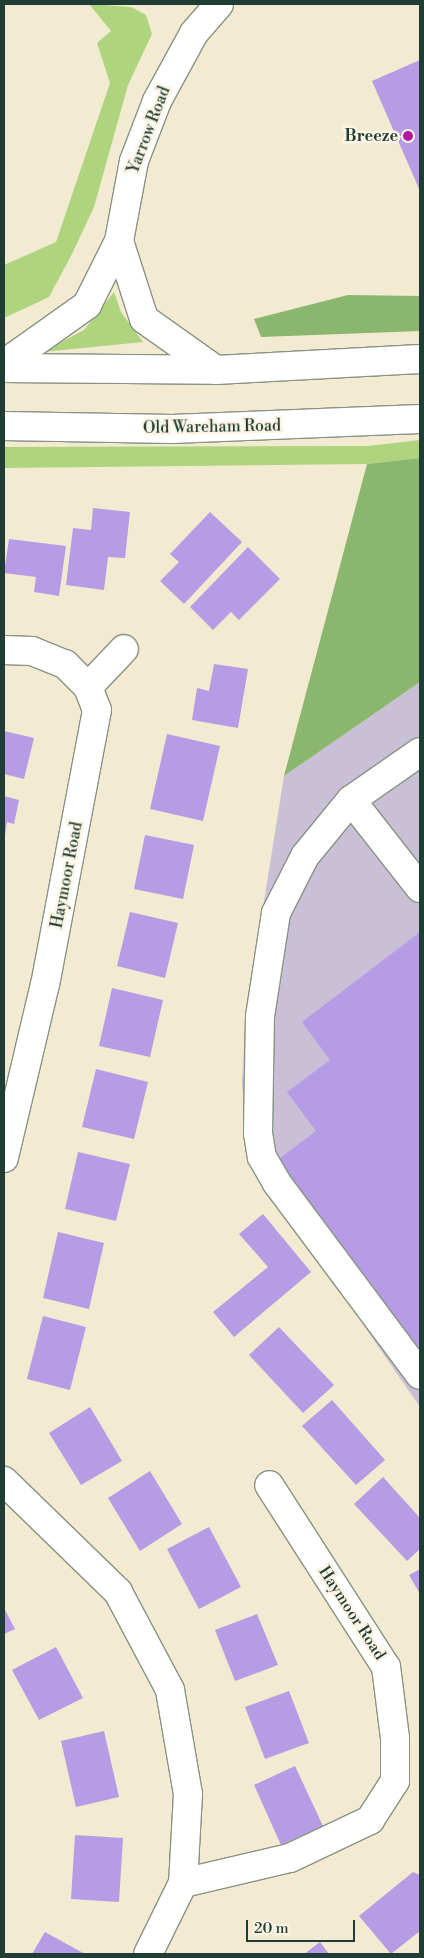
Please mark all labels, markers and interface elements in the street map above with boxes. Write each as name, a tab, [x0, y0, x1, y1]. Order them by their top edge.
street label: Yarrow Road	[124, 84, 174, 176]
place label: Breeze	[345, 126, 398, 146]
marker: Breeze	[402, 130, 414, 142]
street label: Old Wareham Road	[143, 416, 281, 438]
street label: Haymoor Road	[47, 820, 87, 930]
street label: Haymoor Road	[315, 1563, 389, 1663]
scale bar	[249, 1910, 358, 1942]
text: 20 m	[254, 1919, 289, 1938]

